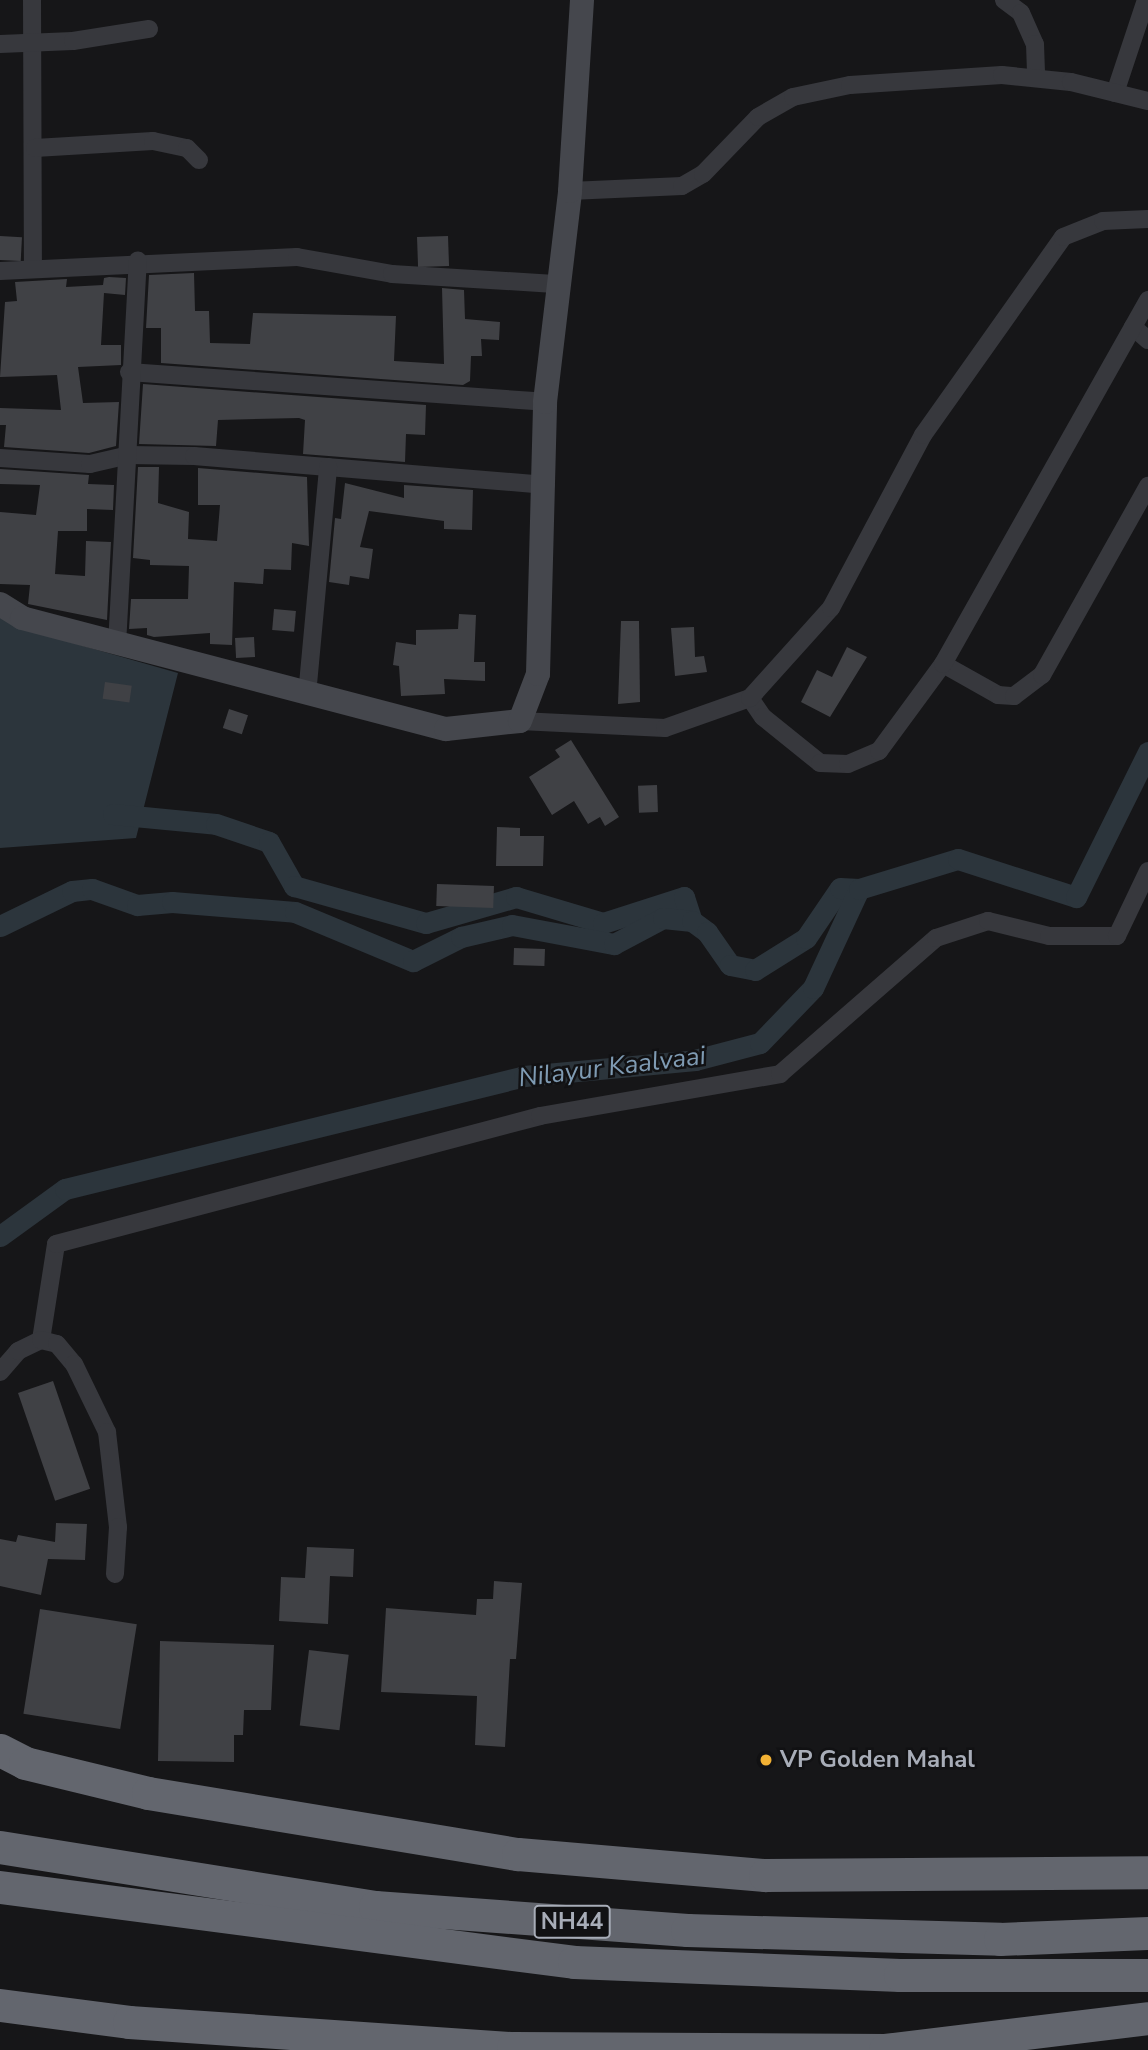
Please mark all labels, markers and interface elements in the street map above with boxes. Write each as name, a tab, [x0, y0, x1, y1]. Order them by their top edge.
water label: Nilayur Kaalvaai	[517, 1040, 707, 1094]
place label: VP Golden Mahal	[780, 1746, 975, 1774]
marker: VP Golden Mahal	[758, 1752, 774, 1768]
road number: NH44	[534, 1902, 610, 1941]

